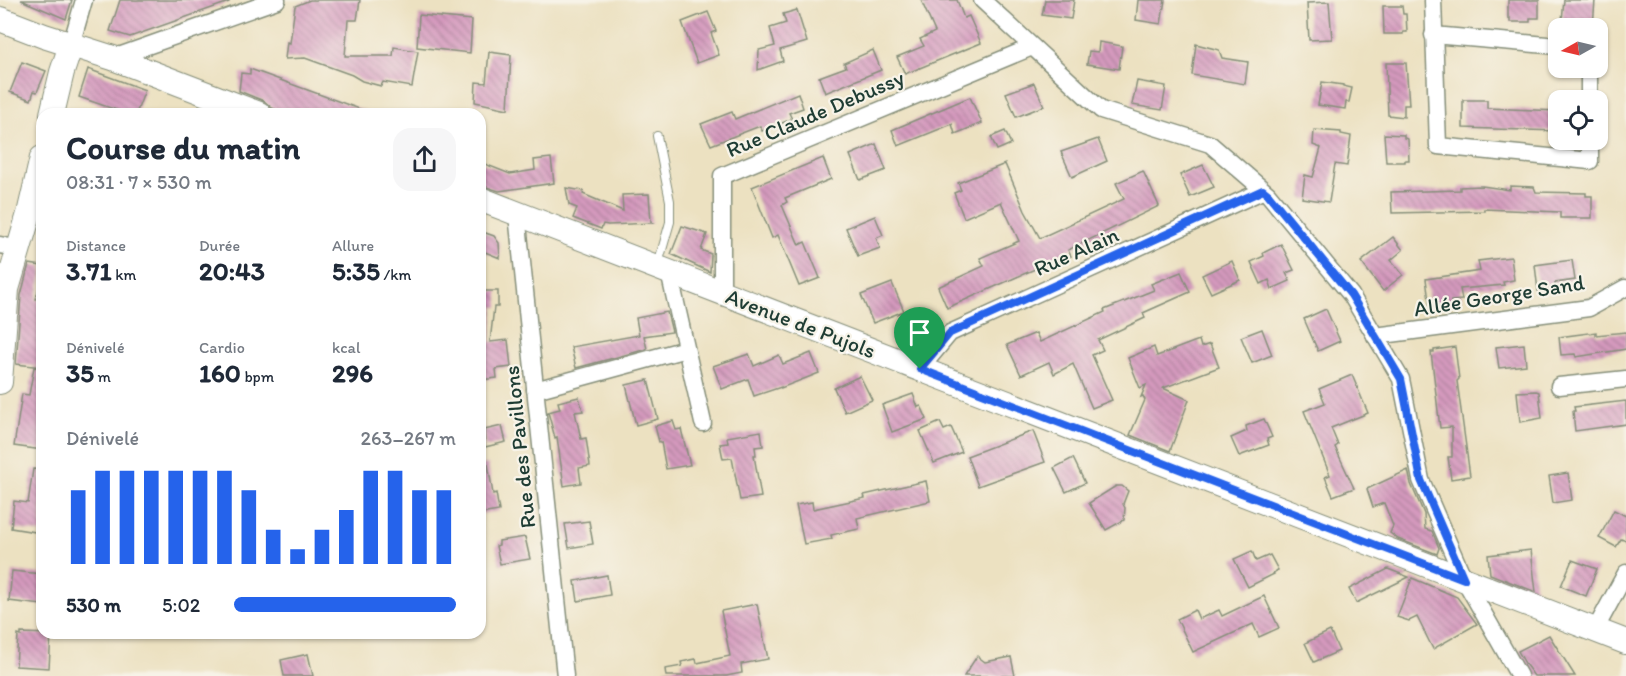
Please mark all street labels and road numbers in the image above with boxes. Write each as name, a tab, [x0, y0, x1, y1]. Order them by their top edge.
street label: Rue Claude Debussy	[722, 64, 909, 163]
street label: Rue Alain	[1030, 221, 1123, 282]
street label: Allée George Sand	[1412, 269, 1586, 322]
street label: Avenue de Pujols	[722, 282, 880, 364]
street label: Rue des Pavillons	[498, 364, 541, 530]

